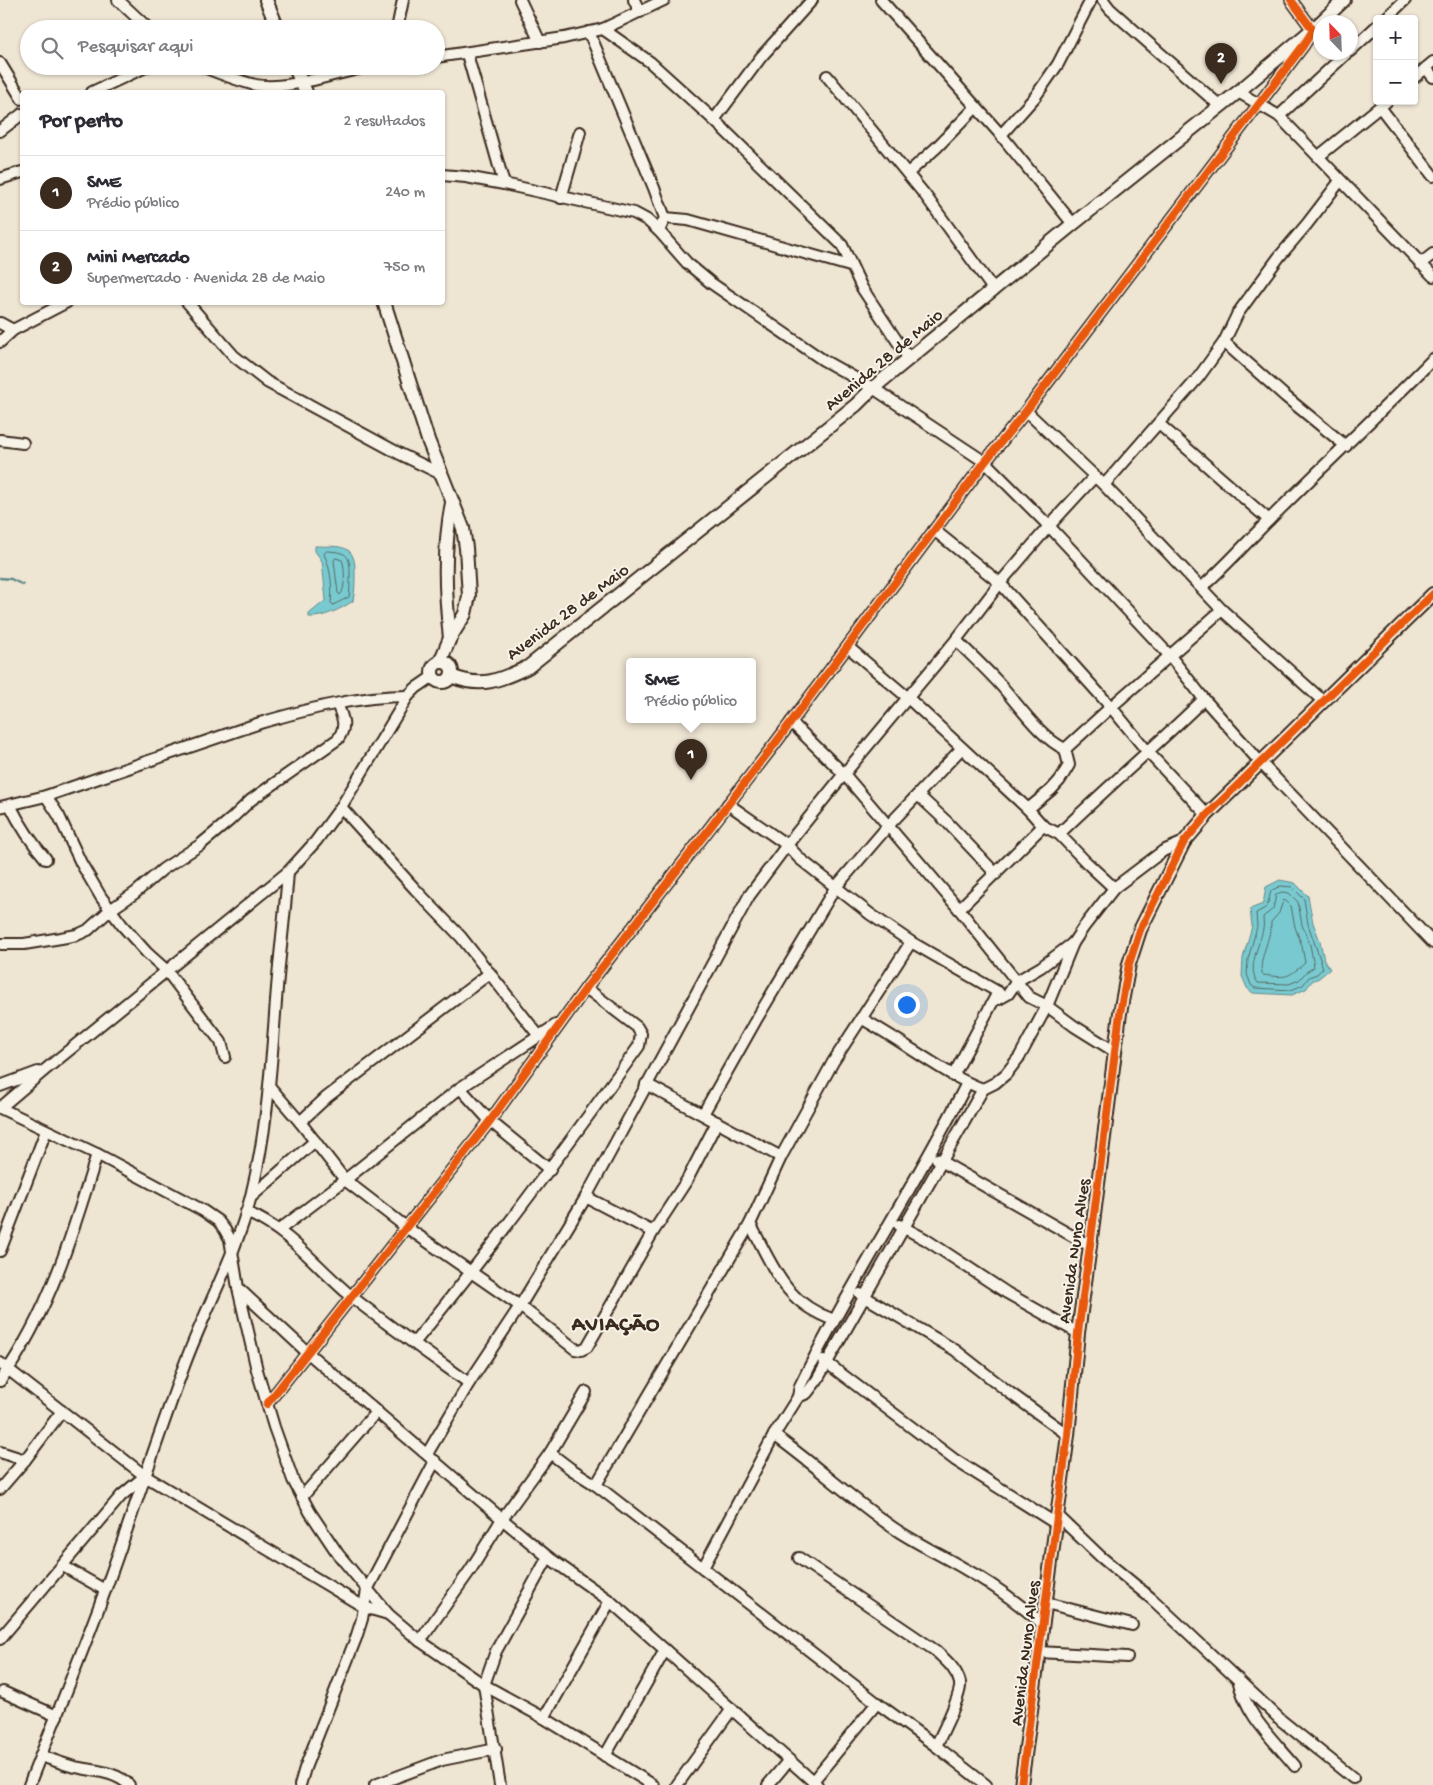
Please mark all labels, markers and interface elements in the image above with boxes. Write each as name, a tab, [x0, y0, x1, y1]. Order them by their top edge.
north arrow	[1313, 15, 1358, 60]
map controls	[1373, 15, 1418, 105]
button: +	[1373, 15, 1418, 60]
search box	[20, 20, 445, 75]
icon: search	[38, 34, 66, 62]
text: Pesquisar aqui	[78, 36, 193, 59]
pin: 2	[1205, 43, 1237, 84]
button: −	[1373, 60, 1418, 105]
text: Por perto	[40, 110, 123, 135]
text: 2 resultados	[344, 113, 425, 132]
text: SME	[87, 172, 121, 195]
text: 1	[53, 184, 59, 203]
text: 240 m	[385, 184, 425, 203]
text: Prédio público	[87, 195, 179, 214]
text: Mini Mercado	[87, 247, 190, 270]
text: 2	[52, 259, 60, 278]
text: 750 m	[384, 259, 425, 278]
text: Supermercado · Avenida 28 de Maio	[87, 270, 325, 289]
street label: Avenida 28 de Maio	[821, 305, 948, 416]
street label: Avenida 28 de Maio	[503, 560, 634, 666]
popup	[626, 658, 756, 723]
text: SME	[645, 670, 679, 693]
text: Prédio público	[645, 693, 737, 712]
pin: 1	[675, 739, 707, 780]
your location	[894, 992, 920, 1018]
street label: Avenida Nuno Alves	[1055, 1176, 1096, 1325]
district label: AVIAÇÃO	[571, 1313, 660, 1339]
street label: Avenida Nuno Alves	[1007, 1578, 1046, 1727]

